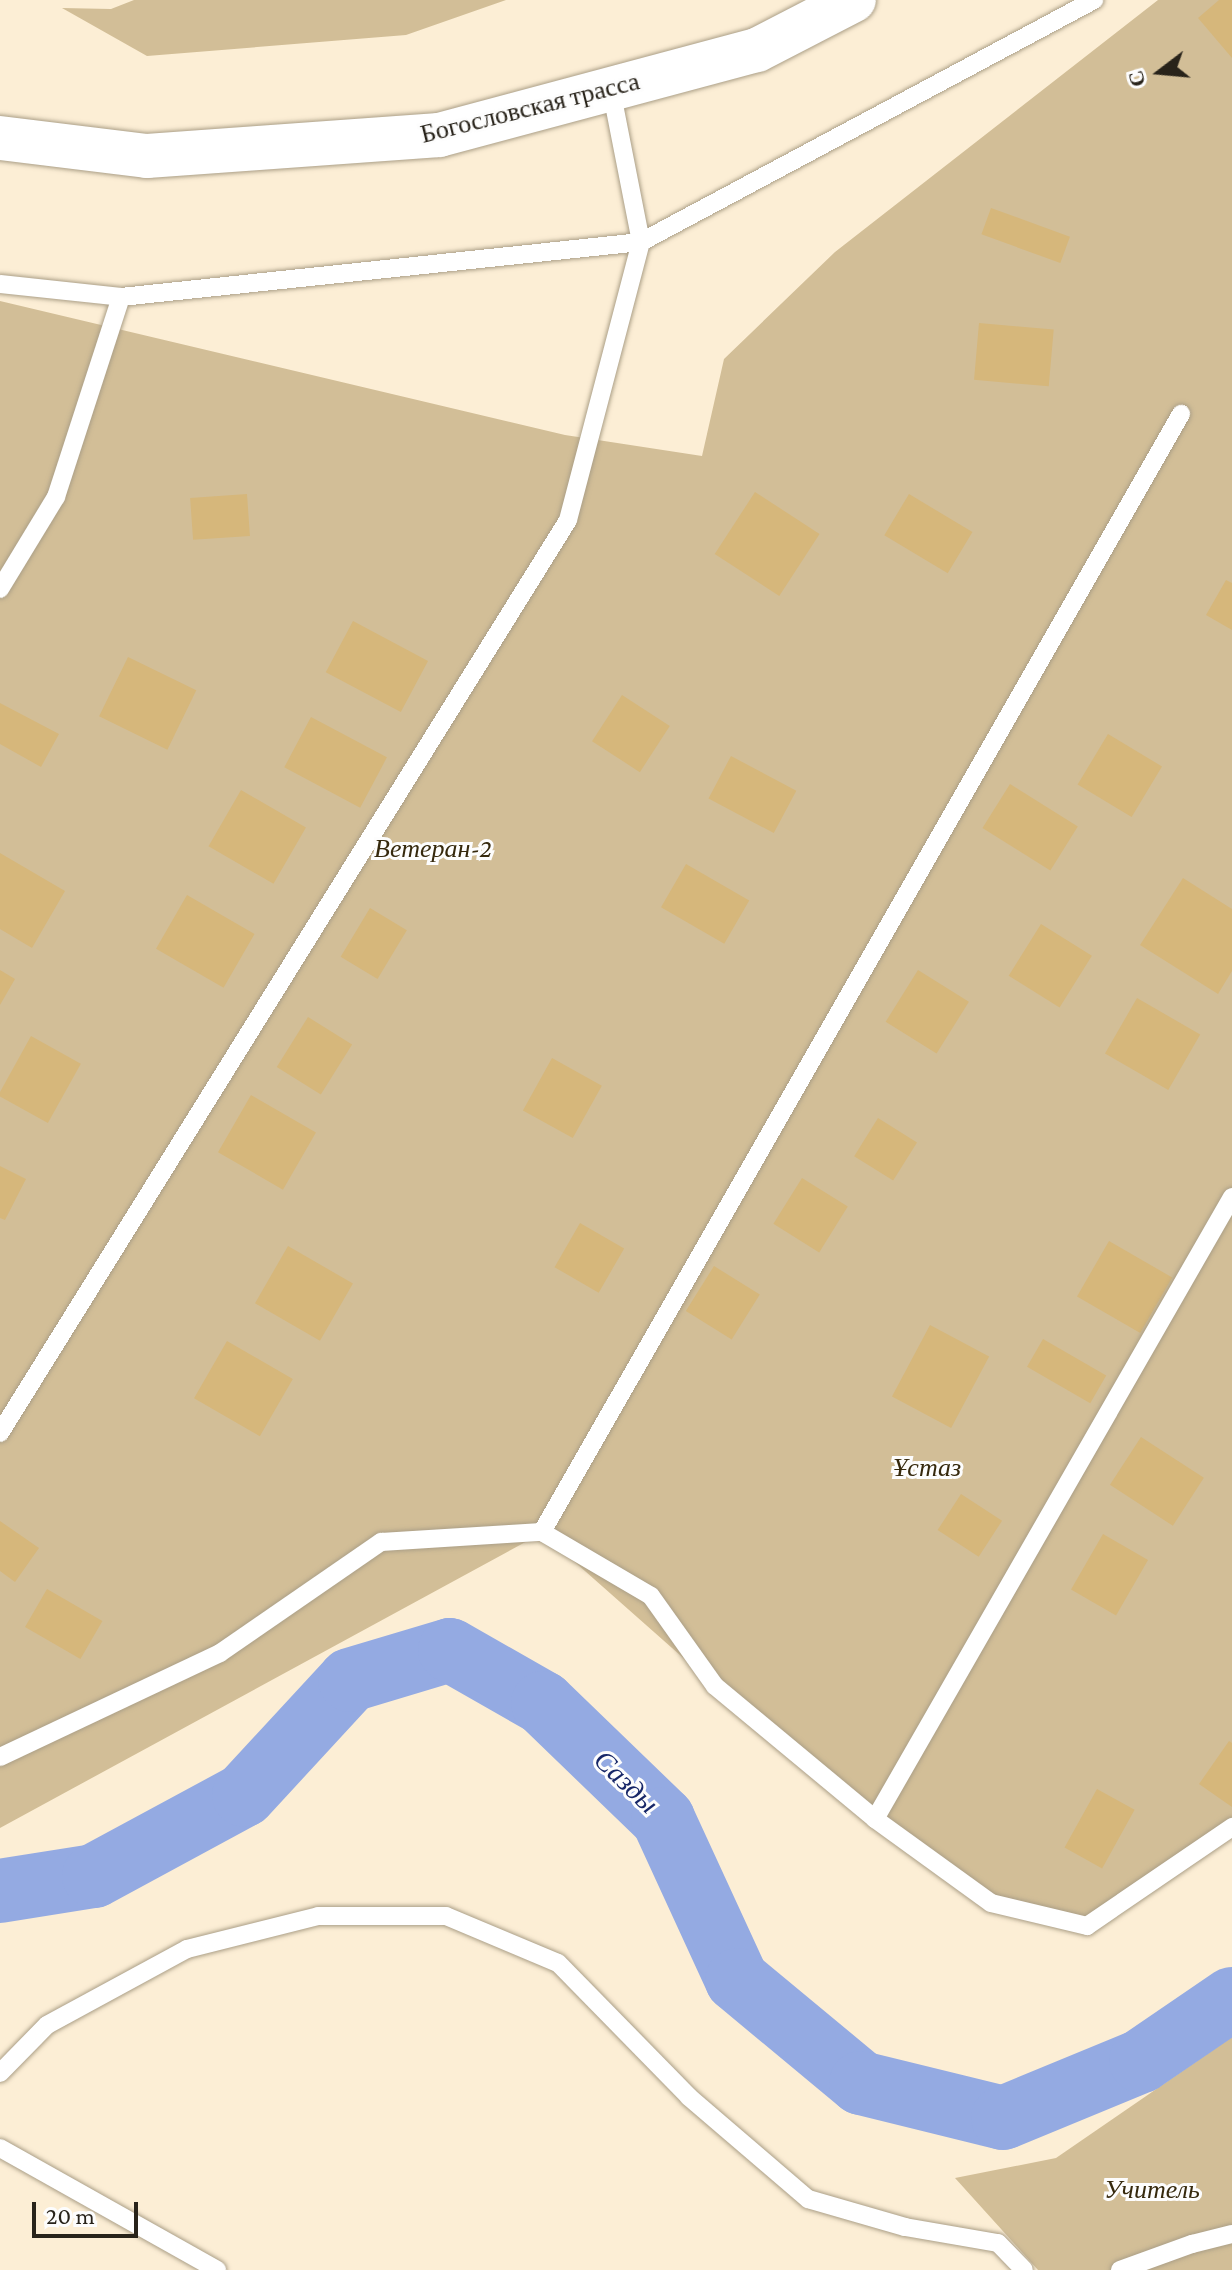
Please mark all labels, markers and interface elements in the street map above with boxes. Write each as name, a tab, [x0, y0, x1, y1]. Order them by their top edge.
north arrow	[1120, 32, 1200, 112]
street label: Богословская трасса	[417, 66, 643, 150]
text: С	[1122, 68, 1151, 90]
park label: Ветеран-2	[374, 833, 492, 865]
park label: Ұстаз	[893, 1452, 961, 1484]
water label: Сазды	[587, 1743, 665, 1821]
park label: Учитель	[1104, 2174, 1200, 2206]
scale bar	[36, 2186, 142, 2236]
text: 20 m	[46, 2202, 95, 2229]

